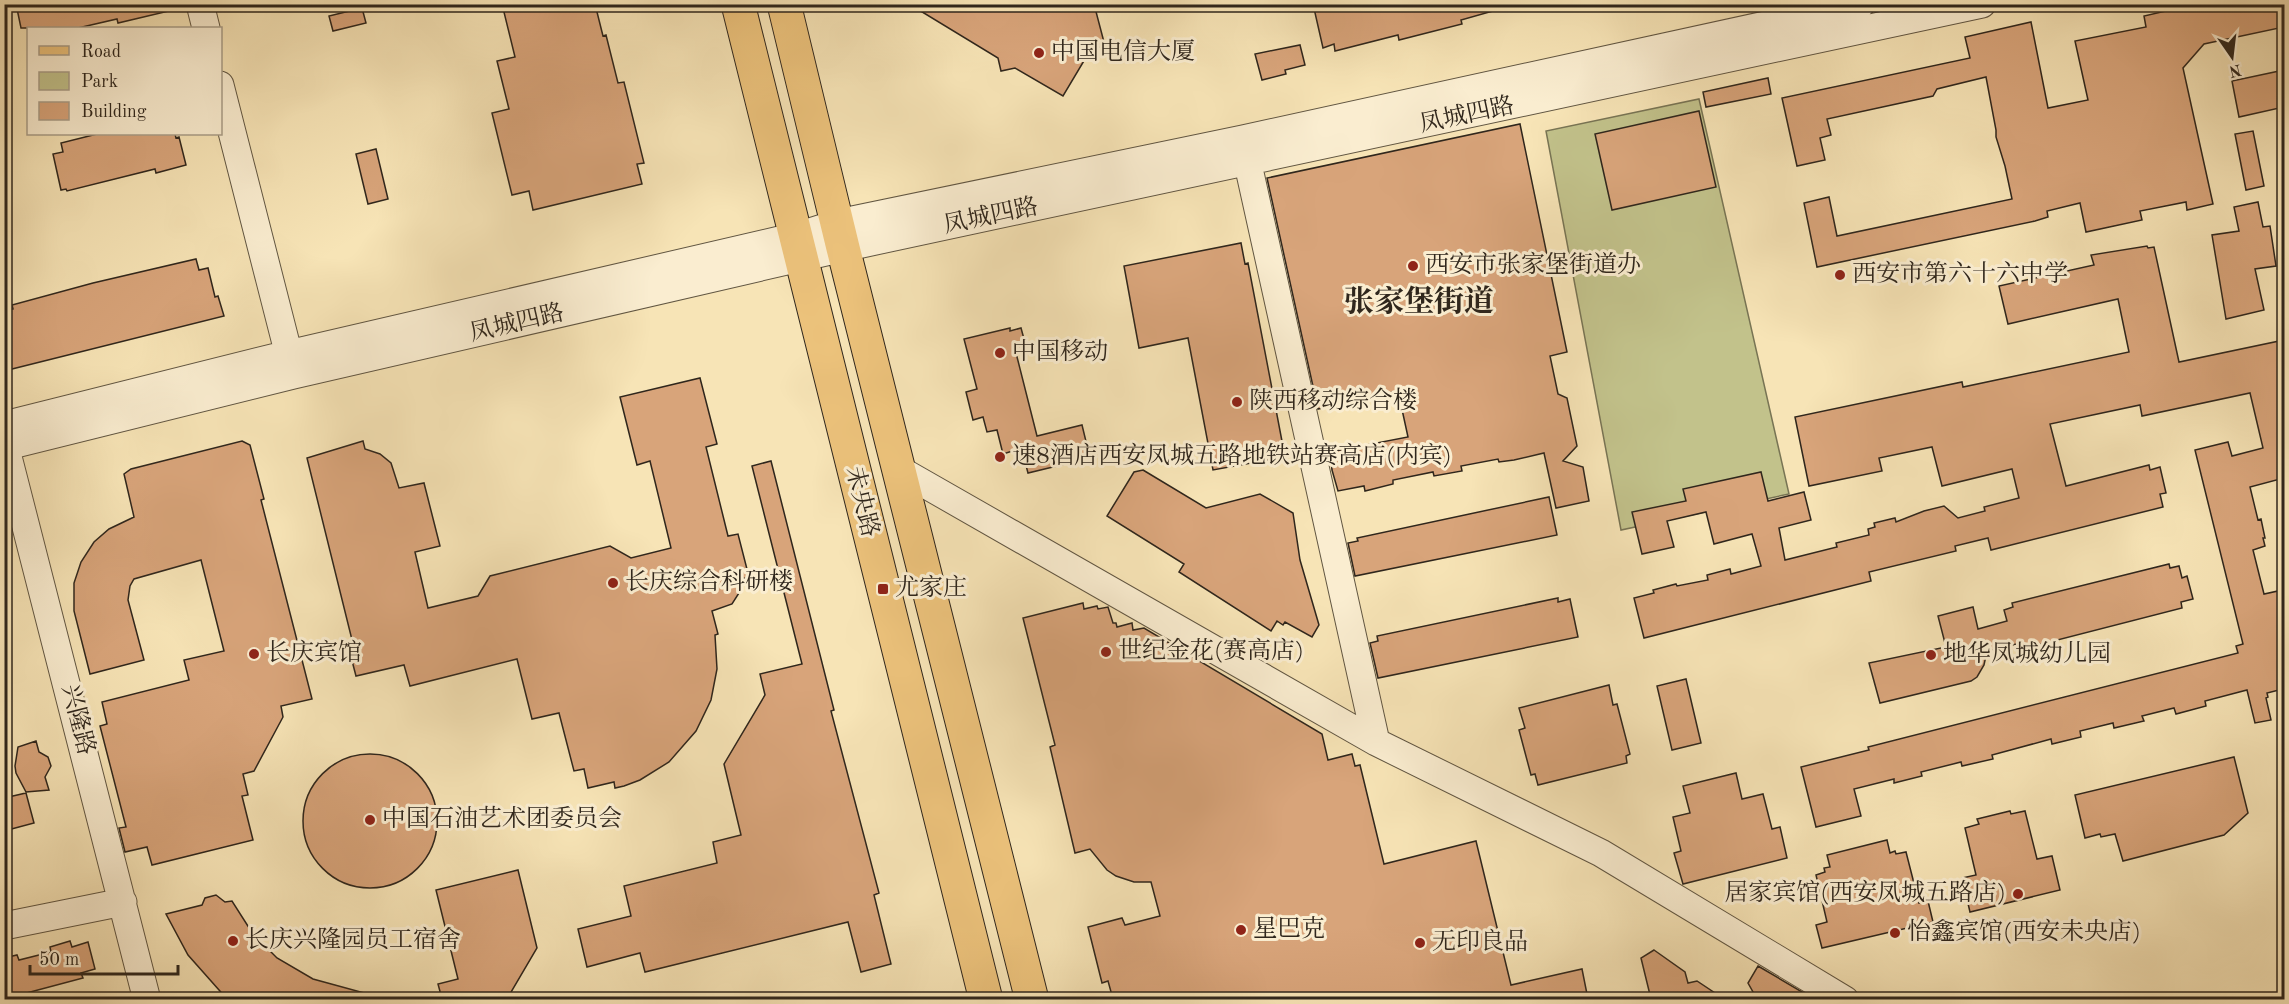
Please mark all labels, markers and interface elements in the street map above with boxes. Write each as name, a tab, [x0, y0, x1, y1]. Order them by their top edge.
legend	[27, 27, 222, 135]
north arrow	[2202, 27, 2262, 87]
place label: 中国电信大厦	[1051, 38, 1195, 65]
text: Road	[81, 43, 121, 61]
marker: 中国电信大厦	[1032, 46, 1046, 60]
text: N	[2227, 60, 2243, 79]
text: Park	[81, 73, 118, 91]
street label: 凤城四路	[1417, 91, 1516, 138]
text: Building	[81, 103, 147, 121]
street label: 凤城四路	[941, 192, 1040, 239]
place label: 西安市张家堡街道办	[1425, 251, 1641, 278]
marker: 西安市张家堡街道办	[1406, 259, 1420, 273]
place label: 西安市第六十六中学	[1852, 260, 2068, 287]
marker: 西安市第六十六中学	[1833, 268, 1847, 282]
district label: 张家堡街道	[1344, 285, 1494, 318]
street label: 凤城四路	[467, 299, 566, 346]
place label: 中国移动	[1012, 338, 1108, 365]
marker: 中国移动	[993, 346, 1007, 360]
place label: 陕西移动综合楼	[1249, 387, 1417, 414]
marker: 陕西移动综合楼	[1230, 395, 1244, 409]
place label: 速8酒店西安凤城五路地铁站赛高店(内宾)	[1012, 442, 1452, 469]
marker: 速8酒店西安凤城五路地铁站赛高店(内宾)	[993, 450, 1007, 464]
street label: 未央路	[841, 463, 884, 540]
place label: 长庆综合科研楼	[625, 568, 793, 595]
place label: 尤家庄	[895, 574, 967, 601]
marker: 长庆综合科研楼	[606, 576, 620, 590]
marker: 尤家庄	[876, 582, 890, 596]
place label: 世纪金花(赛高店)	[1118, 637, 1304, 664]
place label: 长庆宾馆	[266, 639, 362, 666]
place label: 地华凤城幼儿园	[1943, 640, 2111, 667]
marker: 世纪金花(赛高店)	[1099, 645, 1113, 659]
marker: 长庆宾馆	[247, 647, 261, 661]
marker: 地华凤城幼儿园	[1924, 648, 1938, 662]
street label: 兴隆路	[57, 681, 100, 758]
place label: 中国石油艺术团委员会	[382, 805, 622, 832]
marker: 中国石油艺术团委员会	[363, 813, 377, 827]
place label: 居家宾馆(西安凤城五路店)	[1724, 879, 2006, 906]
marker: 居家宾馆(西安凤城五路店)	[2011, 887, 2025, 901]
place label: 星巴克	[1253, 915, 1325, 942]
place label: 怡鑫宾馆(西安未央店)	[1907, 918, 2141, 945]
marker: 星巴克	[1234, 923, 1248, 937]
place label: 长庆兴隆园员工宿舍	[245, 926, 461, 953]
marker: 怡鑫宾馆(西安未央店)	[1888, 926, 1902, 940]
place label: 无印良品	[1432, 928, 1528, 955]
marker: 长庆兴隆园员工宿舍	[226, 934, 240, 948]
marker: 无印良品	[1413, 936, 1427, 950]
scale bar	[30, 938, 178, 976]
text: 50 m	[39, 951, 79, 969]

